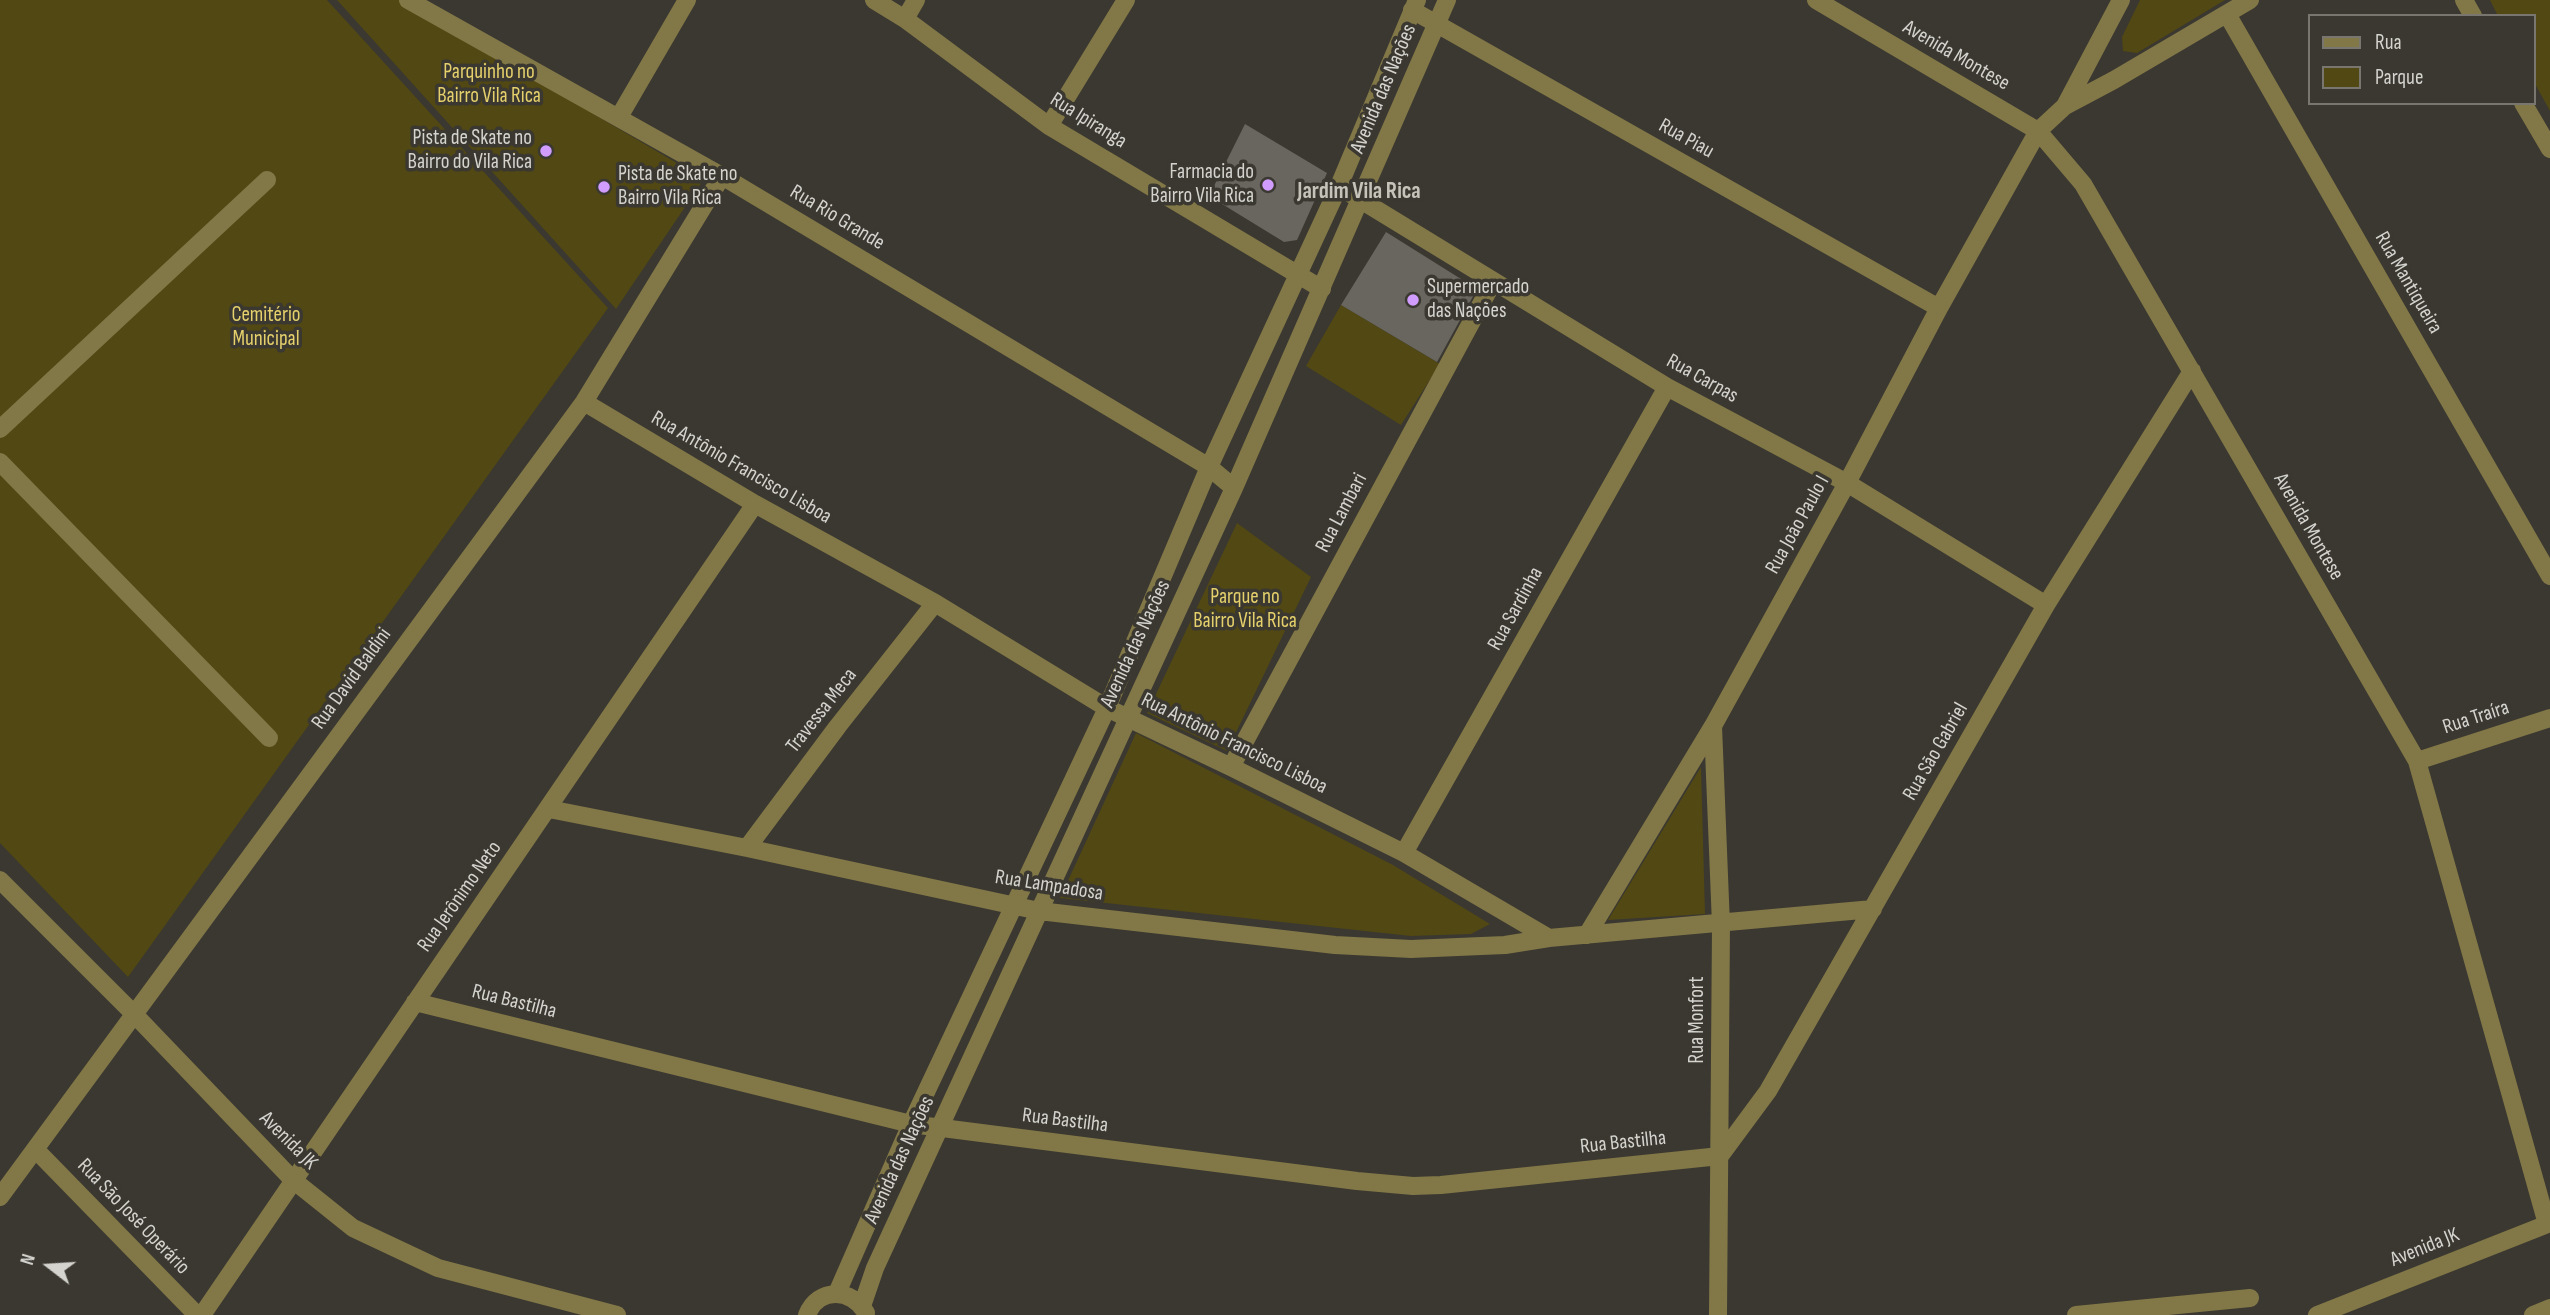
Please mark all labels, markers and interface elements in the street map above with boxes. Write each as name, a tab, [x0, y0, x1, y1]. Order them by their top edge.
legend	[2308, 14, 2536, 105]
street label: Avenida Montese	[1898, 15, 2014, 97]
street label: Avenida das Nações	[1345, 21, 1423, 157]
text: Rua	[2375, 30, 2402, 55]
park label: Parquinho no Bairro Vila Rica	[437, 60, 541, 110]
text: Parque	[2375, 65, 2423, 90]
street label: Rua Ipiranga	[1045, 88, 1131, 154]
street label: Rua Piau	[1654, 114, 1718, 164]
place label: Pista de Skate no Bairro do Vila Rica	[408, 126, 532, 176]
marker: Pista de Skate no Bairro do Vila Rica	[538, 143, 554, 159]
place label: Farmacia do Bairro Vila Rica	[1150, 160, 1254, 210]
place label: Pista de Skate no Bairro Vila Rica	[618, 162, 737, 212]
marker: Farmacia do Bairro Vila Rica	[1260, 177, 1276, 193]
district label: Jardim Vila Rica	[1297, 178, 1421, 206]
marker: Pista de Skate no Bairro Vila Rica	[596, 179, 612, 195]
street label: Rua Rio Grande	[785, 180, 889, 256]
street label: Rua Mantiqueira	[2369, 228, 2447, 338]
place label: Supermercado das Nações	[1427, 275, 1529, 325]
marker: Supermercado das Nações	[1405, 292, 1421, 308]
park label: Cemitério Municipal	[231, 303, 301, 353]
street label: Rua Carpas	[1662, 349, 1742, 409]
street label: Rua Antônio Francisco Lisboa	[646, 406, 836, 530]
street label: Rua Lambari	[1311, 469, 1373, 557]
street label: Avenida Montese	[2267, 469, 2349, 585]
street label: Rua João Paulo I	[1761, 471, 1835, 579]
street label: Rua Sardinha	[1483, 563, 1549, 655]
street label: Avenida das Nações	[1095, 576, 1177, 712]
park label: Parque no Bairro Vila Rica	[1193, 585, 1297, 635]
street label: Rua David Baldini	[307, 623, 397, 735]
street label: Travessa Meca	[781, 664, 863, 758]
street label: Rua Antônio Francisco Lisboa	[1137, 688, 1331, 800]
street label: Rua Traíra	[2440, 695, 2512, 741]
street label: Rua São Gabriel	[1898, 699, 1974, 805]
street label: Rua Jerônimo Neto	[413, 837, 507, 957]
street label: Rua Lampadosa	[993, 865, 1105, 907]
street label: Rua Monfort	[1685, 976, 1711, 1064]
street label: Rua Bastilha	[469, 979, 559, 1025]
street label: Avenida das Nações	[859, 1092, 941, 1228]
street label: Rua Bastilha	[1021, 1103, 1109, 1139]
street label: Avenida JK	[254, 1107, 322, 1175]
street label: Rua Bastilha	[1579, 1126, 1667, 1160]
street label: Rua São José Operário	[71, 1154, 195, 1280]
street label: Avenida JK	[2387, 1223, 2463, 1273]
north arrow	[14, 1231, 84, 1301]
text: N	[16, 1251, 41, 1268]

